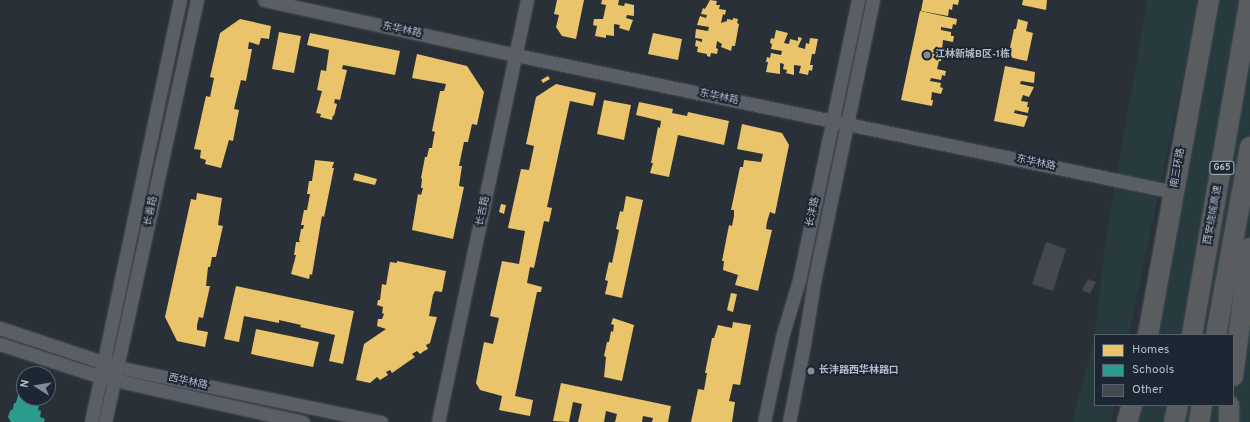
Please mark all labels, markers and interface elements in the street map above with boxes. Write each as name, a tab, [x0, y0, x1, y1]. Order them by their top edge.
street label: 东华林路	[381, 20, 423, 40]
place label: 江林新城B区-1栋	[935, 49, 1010, 61]
marker: 江林新城B区-1栋	[922, 50, 932, 60]
street label: 东华林路	[698, 87, 740, 107]
street label: 南三环路	[1169, 147, 1187, 189]
street label: 东华林路	[1015, 153, 1057, 173]
road number: G65	[1209, 161, 1235, 175]
street label: 西安绕城高速	[1202, 184, 1224, 246]
street label: 长善路	[142, 195, 160, 227]
street label: 长吉路	[474, 195, 492, 227]
street label: 长沣路	[804, 196, 822, 228]
legend	[1094, 334, 1234, 406]
text: Homes	[1132, 342, 1169, 358]
text: Schools	[1132, 362, 1174, 378]
place label: 长沣路西华林路口	[819, 365, 899, 377]
north arrow	[16, 366, 56, 406]
marker: 长沣路西华林路口	[806, 366, 816, 376]
street label: 西华林路	[167, 372, 209, 392]
text: N	[18, 378, 33, 389]
text: Other	[1132, 382, 1163, 398]

